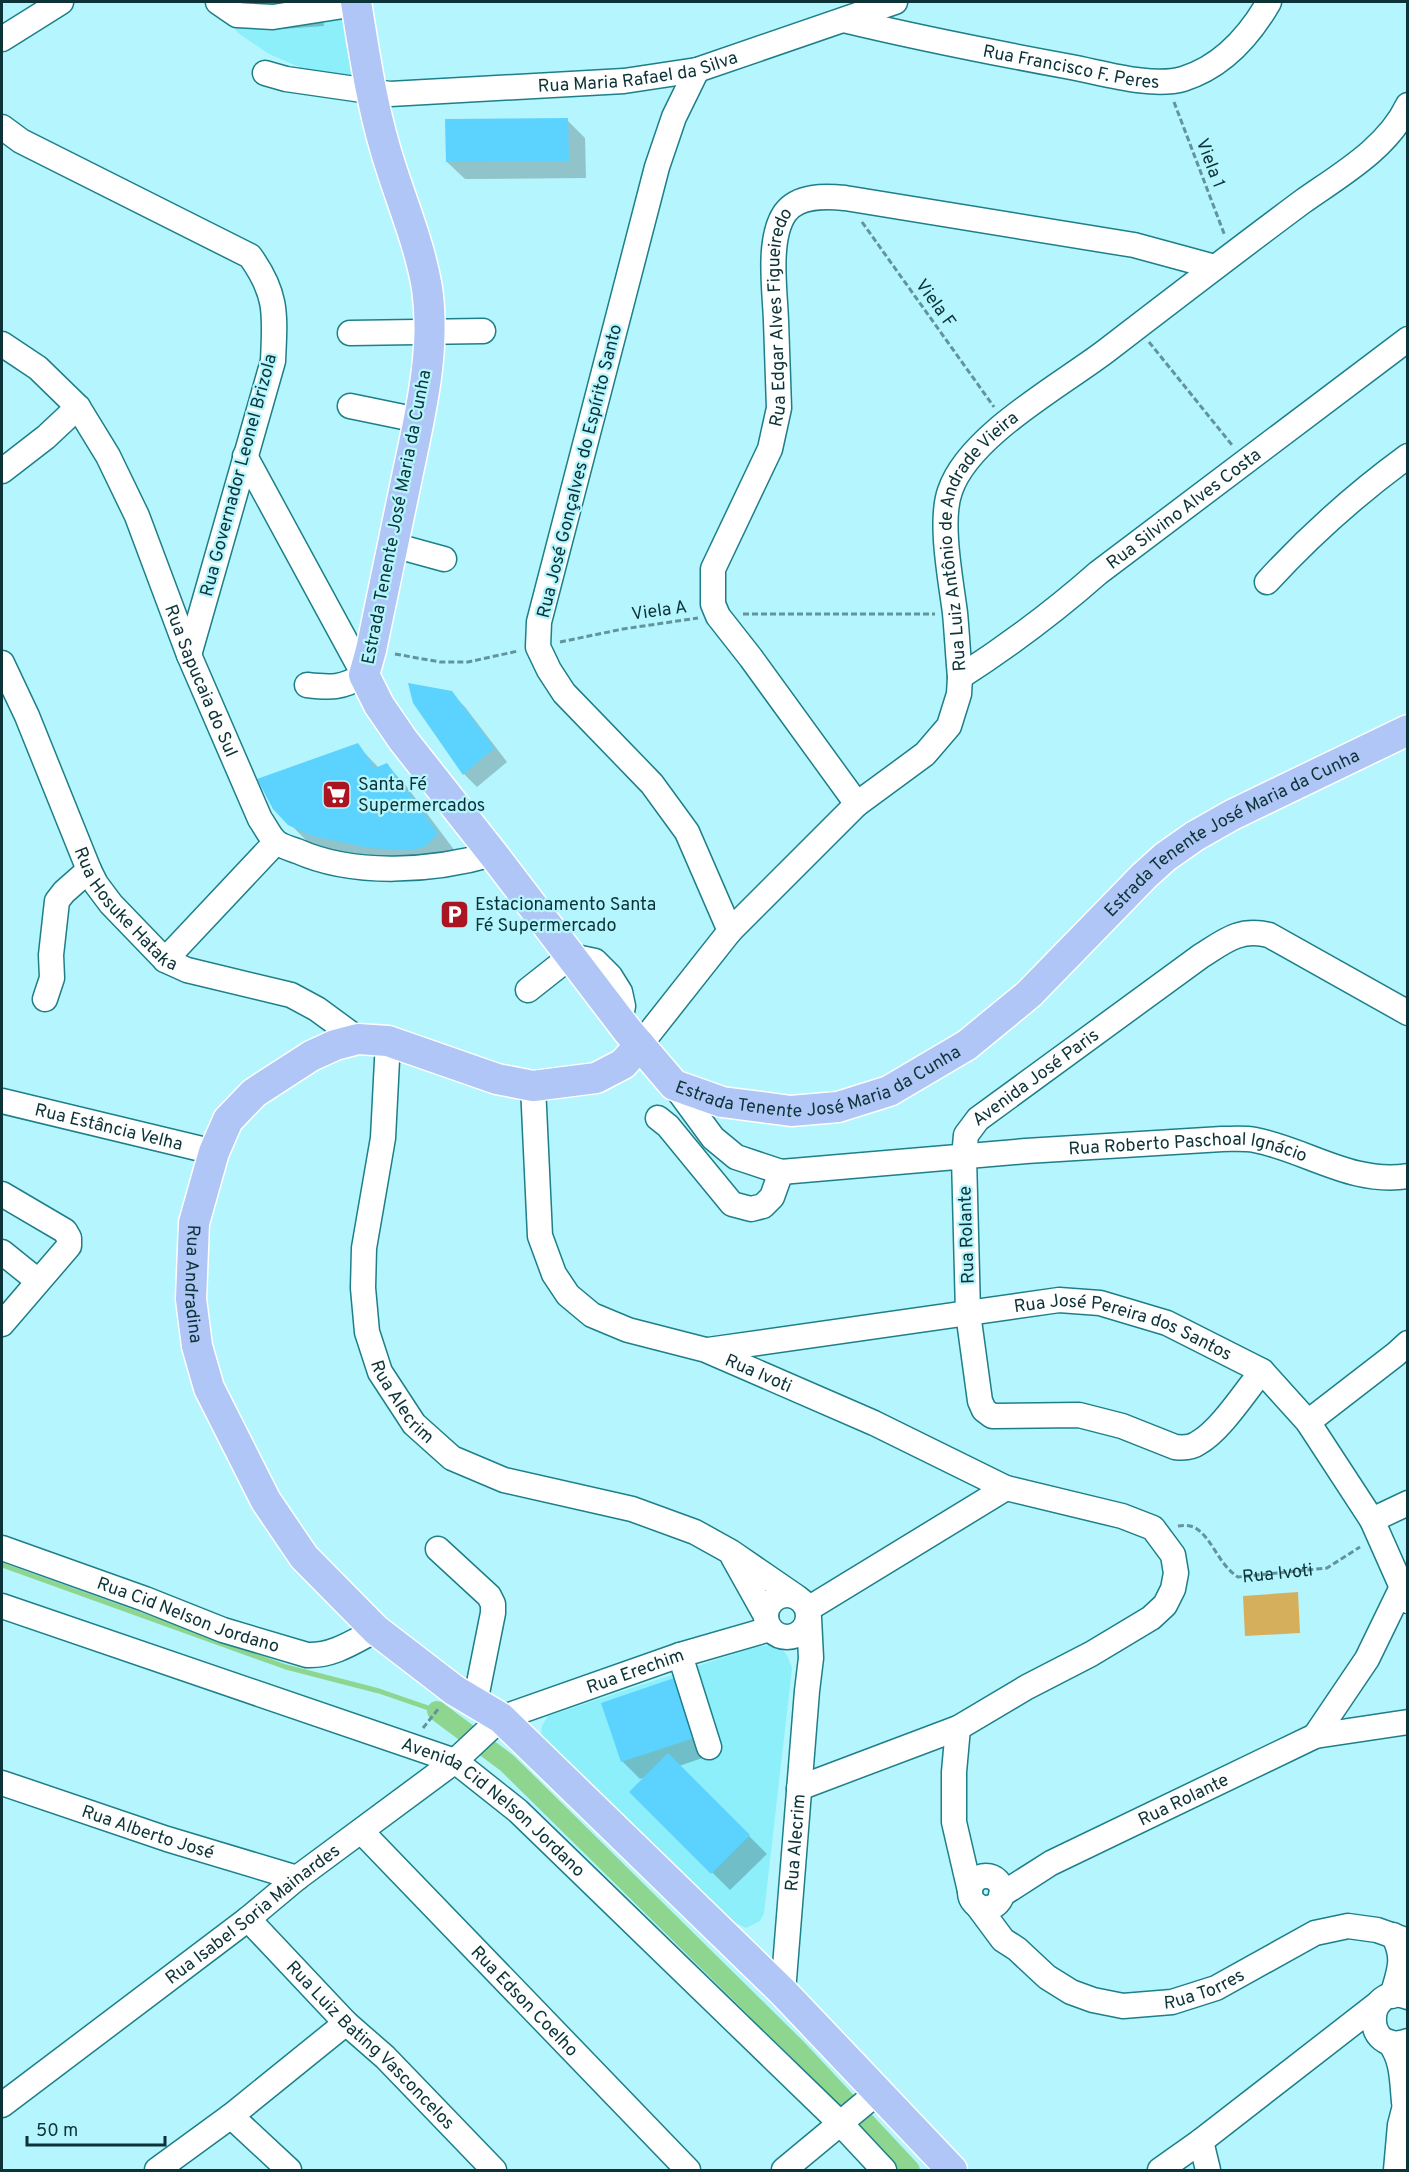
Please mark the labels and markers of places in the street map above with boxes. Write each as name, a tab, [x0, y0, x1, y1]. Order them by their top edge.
place label: Santa Fé Supermercados	[358, 774, 485, 818]
supermarket icon: Santa Fé Supermercados	[321, 778, 353, 810]
place label: Estacionamento Santa Fé Supermercado	[475, 894, 656, 938]
parking icon: Estacionamento Santa Fé Supermercado	[438, 898, 470, 930]

